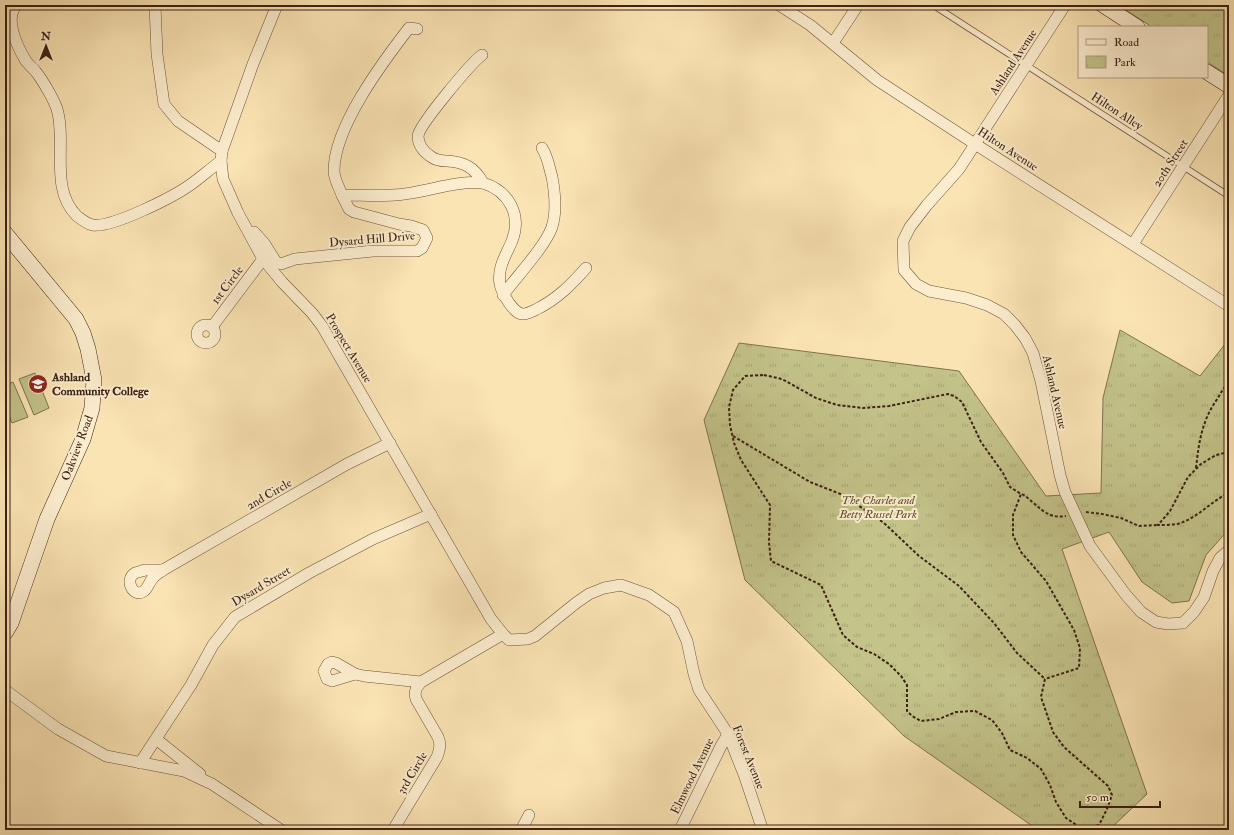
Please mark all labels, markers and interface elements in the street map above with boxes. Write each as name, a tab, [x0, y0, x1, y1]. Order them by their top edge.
north arrow	[26, 26, 66, 66]
legend	[1078, 26, 1208, 78]
street label: Ashland Avenue	[986, 27, 1040, 99]
text: N	[40, 30, 52, 43]
text: Road	[1114, 35, 1139, 50]
text: Park	[1114, 55, 1136, 70]
street label: Hilton Alley	[1088, 89, 1146, 134]
street label: Hilton Avenue	[975, 124, 1041, 175]
street label: 20th Street	[1149, 137, 1191, 190]
street label: Dysard Hill Drive	[328, 228, 416, 251]
street label: 1st Circle	[208, 263, 247, 307]
street label: Prospect Avenue	[322, 311, 375, 386]
street label: Ashland Avenue	[1039, 353, 1070, 430]
place label: Ashland Community College	[51, 370, 150, 399]
school or university icon: Ashland Community College	[27, 373, 49, 395]
street label: Oakview Road	[58, 413, 97, 483]
street label: 2nd Circle	[244, 475, 295, 513]
park label: The Charles and Betty Russel Park	[838, 493, 917, 522]
street label: Dysard Street	[229, 563, 293, 610]
street label: Forest Avenue	[729, 723, 768, 791]
street label: Elmwood Avenue	[668, 736, 717, 817]
street label: 3rd Circle	[394, 749, 431, 797]
scale bar	[1080, 783, 1160, 809]
text: 50 m	[1086, 790, 1110, 805]

